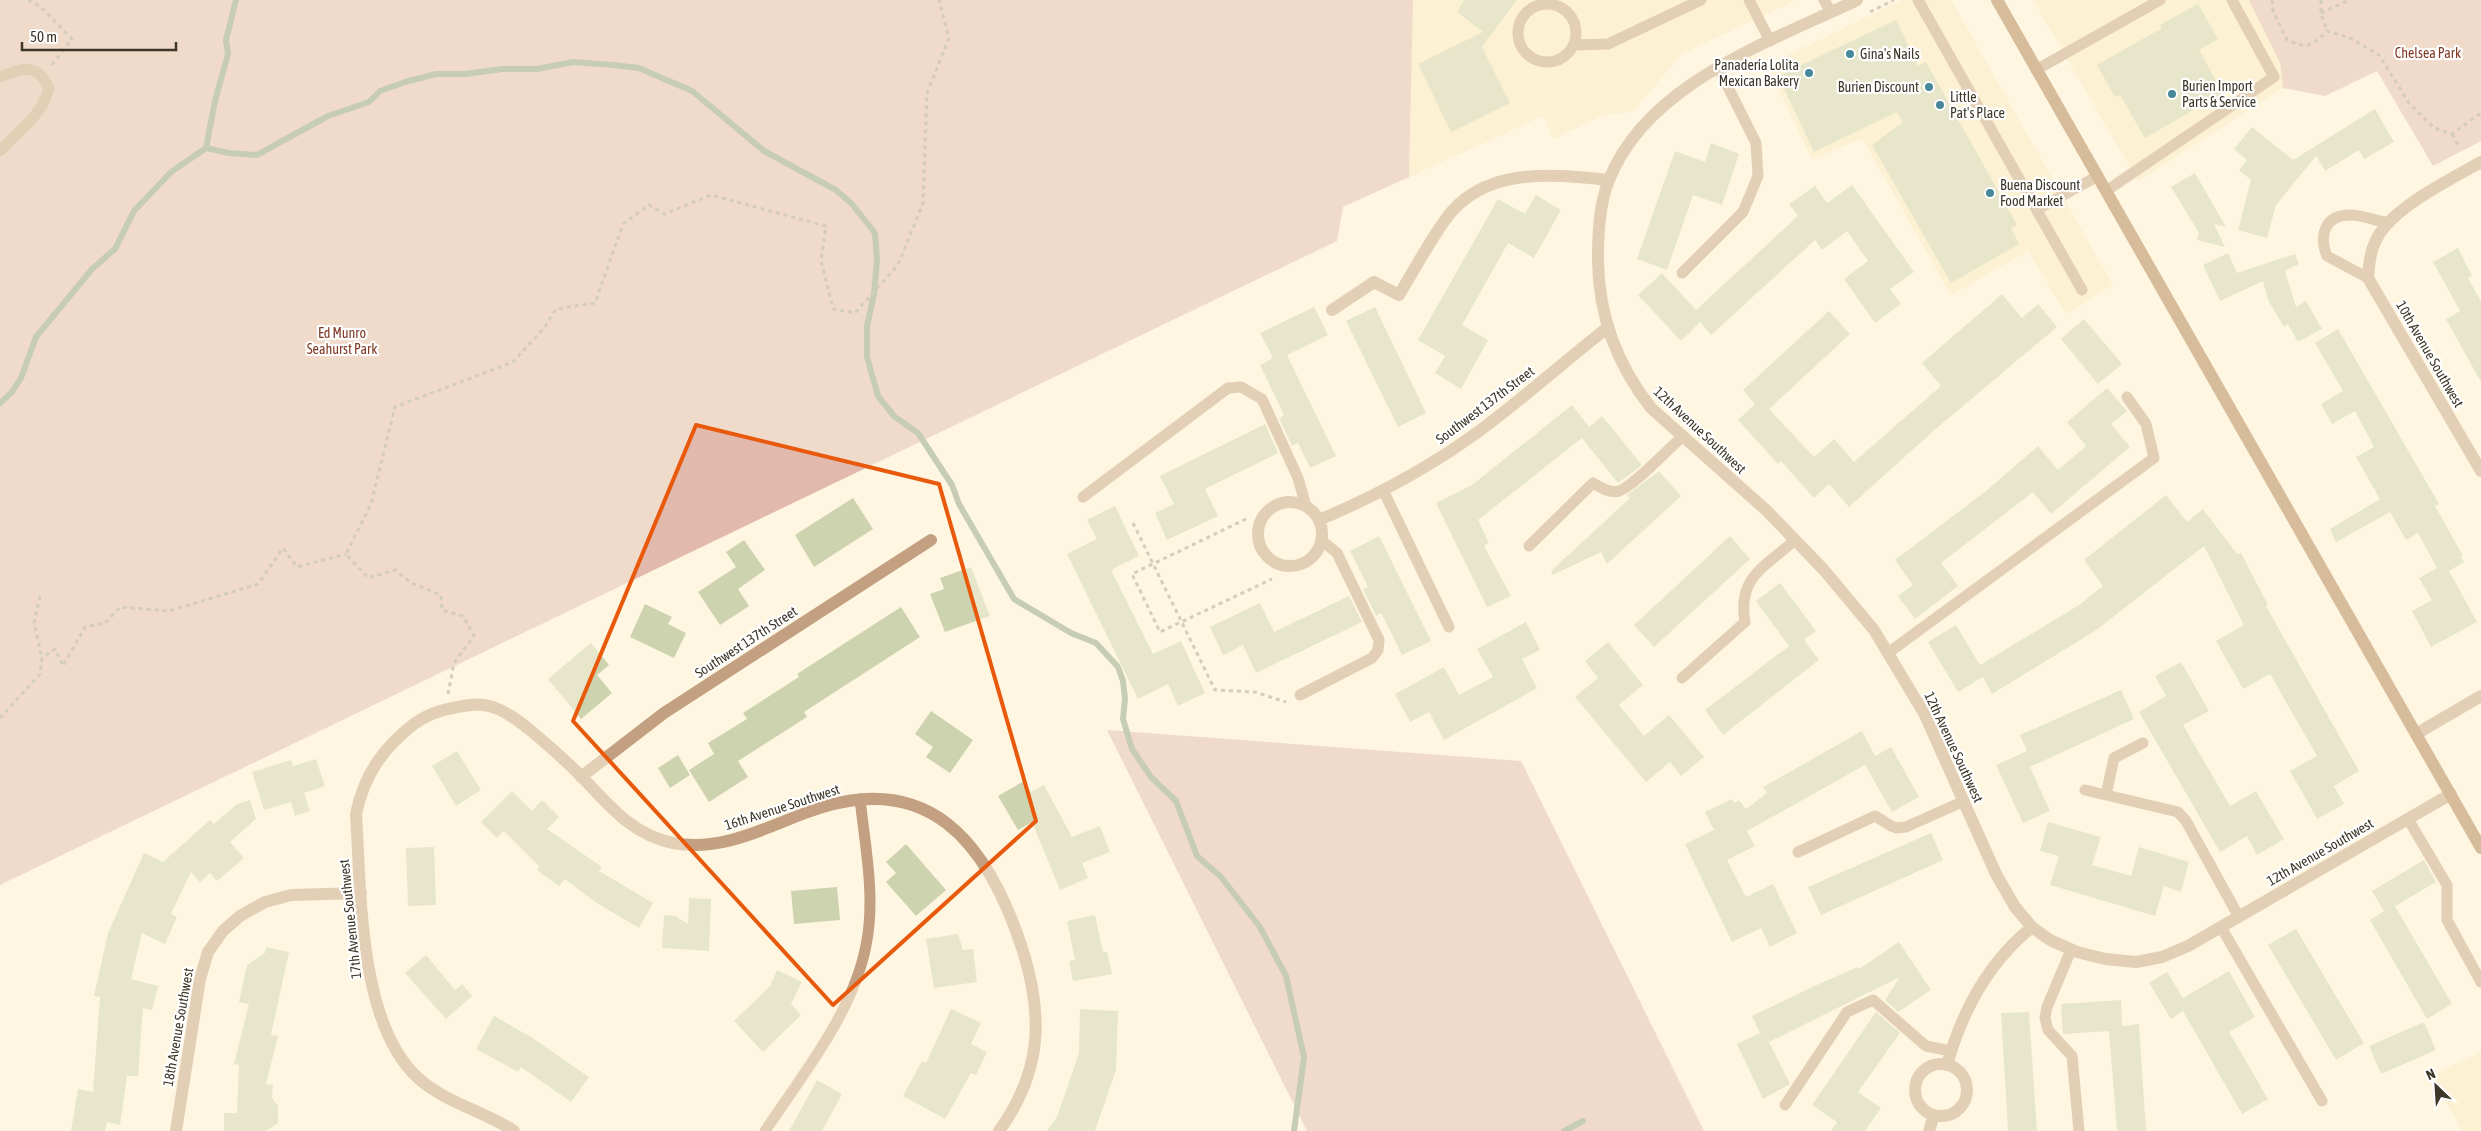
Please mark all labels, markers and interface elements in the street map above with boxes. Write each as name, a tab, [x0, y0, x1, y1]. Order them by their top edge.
scale bar	[22, 20, 176, 52]
text: 50 m	[30, 28, 57, 45]
park label: Chelsea Park	[2395, 45, 2461, 61]
place label: Gina's Nails	[1860, 46, 1920, 62]
marker: Gina's Nails	[1844, 48, 1856, 60]
place label: Panadería Lolita Mexican Bakery	[1714, 57, 1799, 89]
marker: Panadería Lolita Mexican Bakery	[1803, 67, 1815, 79]
place label: Burien Import Parts & Service	[2182, 78, 2256, 110]
place label: Burien Discount	[1838, 79, 1919, 95]
marker: Burien Discount	[1923, 81, 1935, 93]
marker: Burien Import Parts & Service	[2166, 88, 2178, 100]
place label: Little Pat's Place	[1950, 89, 2005, 121]
marker: Little Pat's Place	[1934, 99, 1946, 111]
place label: Buena Discount Food Market	[2000, 177, 2080, 209]
marker: Buena Discount Food Market	[1984, 187, 1996, 199]
street label: 10th Avenue Southwest	[2393, 298, 2467, 410]
park label: Ed Munro Seahurst Park	[307, 325, 377, 357]
street label: Southwest 137th Street	[1433, 363, 1537, 447]
street label: 12th Avenue Southwest	[1651, 383, 1749, 477]
street label: Southwest 137th Street	[692, 603, 800, 681]
street label: 12th Avenue Southwest	[1921, 689, 1987, 805]
street label: 16th Avenue Southwest	[722, 781, 842, 833]
street label: 12th Avenue Southwest	[2264, 815, 2376, 889]
street label: 17th Avenue Southwest	[336, 858, 364, 980]
street label: 18th Avenue Southwest	[160, 966, 196, 1088]
north arrow	[2411, 1061, 2461, 1111]
text: N	[2423, 1065, 2438, 1083]

